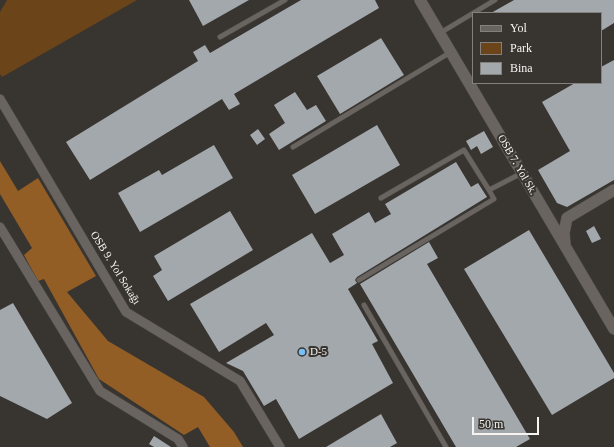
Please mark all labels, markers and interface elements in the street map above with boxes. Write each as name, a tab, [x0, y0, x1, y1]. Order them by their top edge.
legend	[472, 12, 602, 84]
text: Yol	[510, 21, 527, 35]
text: Park	[510, 41, 532, 55]
text: Bina	[510, 61, 533, 75]
street label: OSB 7. Yol Sk.	[494, 132, 540, 198]
street label: OSB 9. Yol Sokağı	[87, 229, 143, 307]
place label: D-5	[310, 345, 327, 359]
marker: D-5	[297, 347, 307, 357]
scale bar	[474, 409, 541, 435]
text: 50 m	[479, 417, 503, 431]

